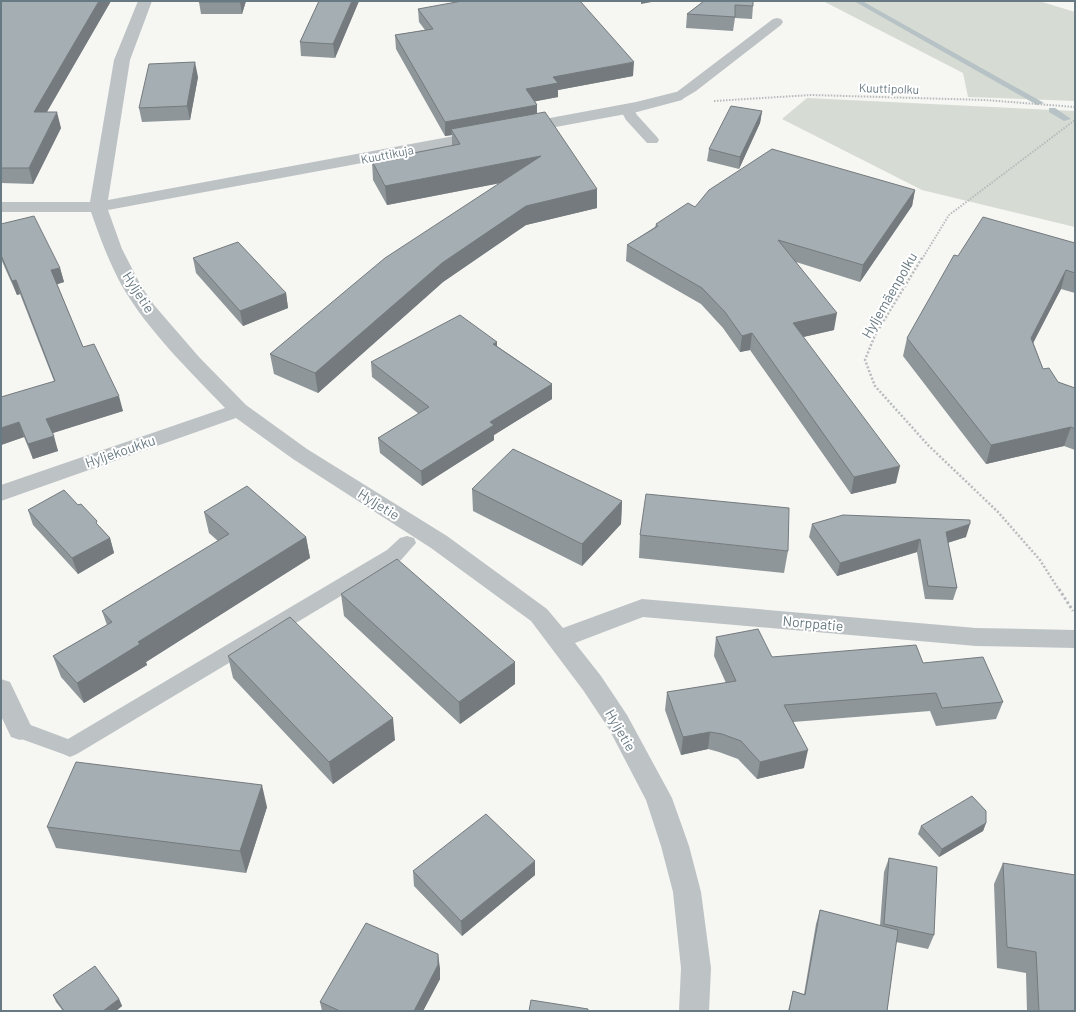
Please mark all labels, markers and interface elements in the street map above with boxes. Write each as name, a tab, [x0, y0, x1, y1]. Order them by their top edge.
street label: Kuuttipolku	[859, 80, 919, 96]
street label: Kuuttikuja	[359, 142, 415, 166]
street label: Hyljemäenpolku	[858, 249, 920, 341]
street label: Hyljetie	[119, 268, 159, 316]
street label: Hyljekoukku	[83, 431, 157, 471]
street label: Hyljetie	[355, 485, 403, 523]
street label: Norppatie	[782, 612, 844, 634]
street label: Hyljetie	[602, 706, 640, 754]

